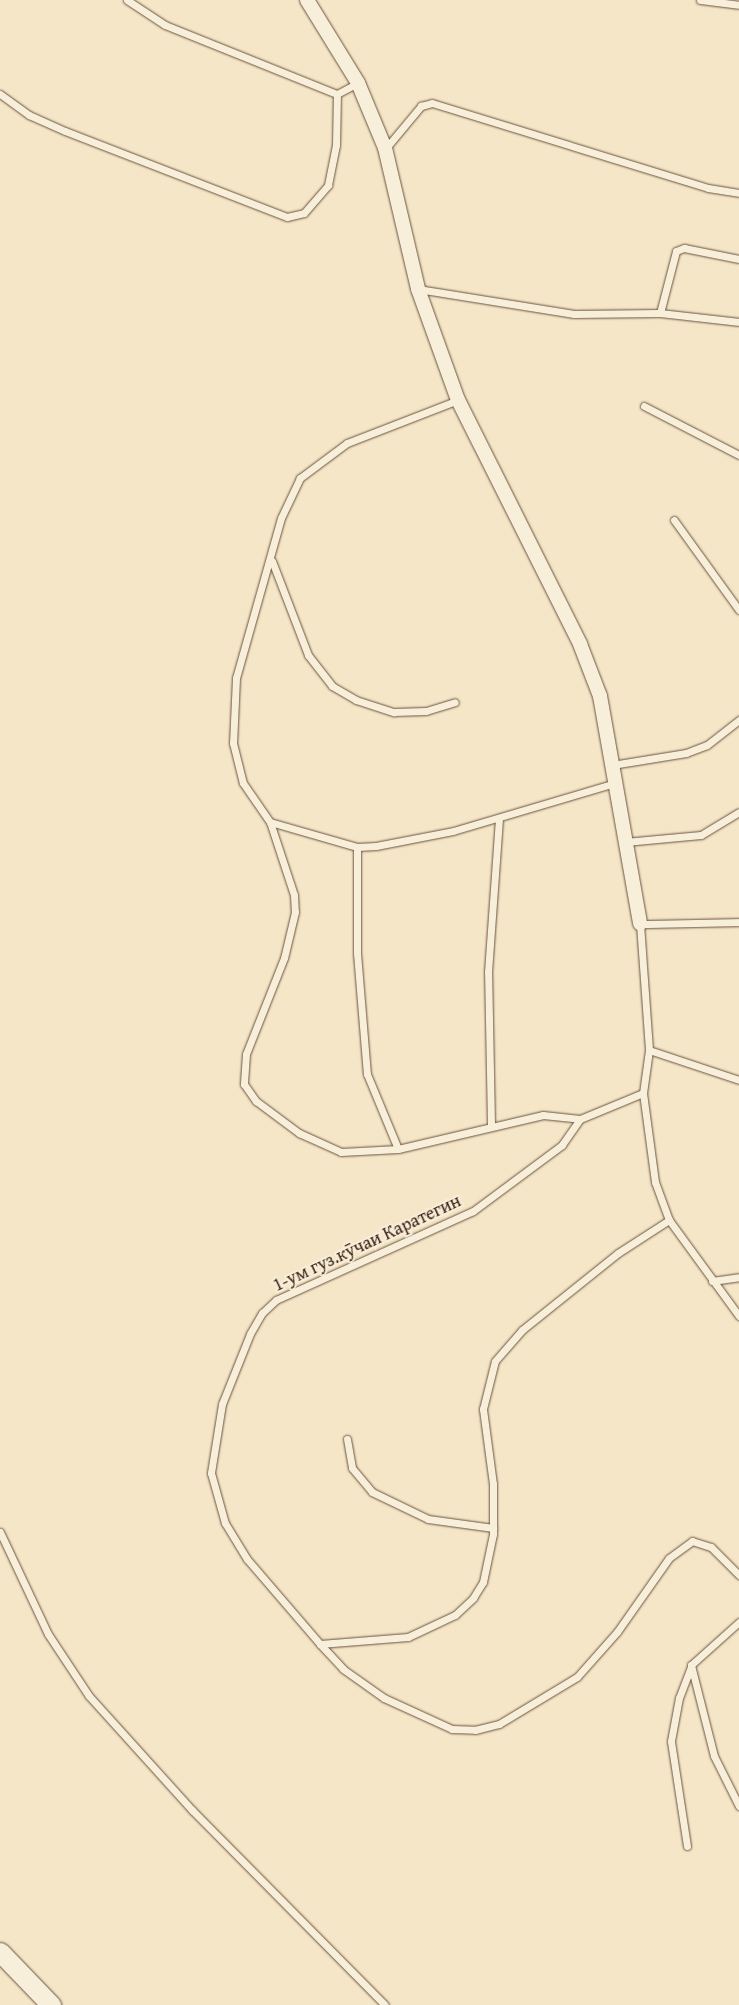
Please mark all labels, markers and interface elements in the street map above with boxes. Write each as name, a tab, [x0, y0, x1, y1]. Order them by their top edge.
street label: 1-ум гуз.кӯчаи Каратегин	[270, 1190, 464, 1296]

